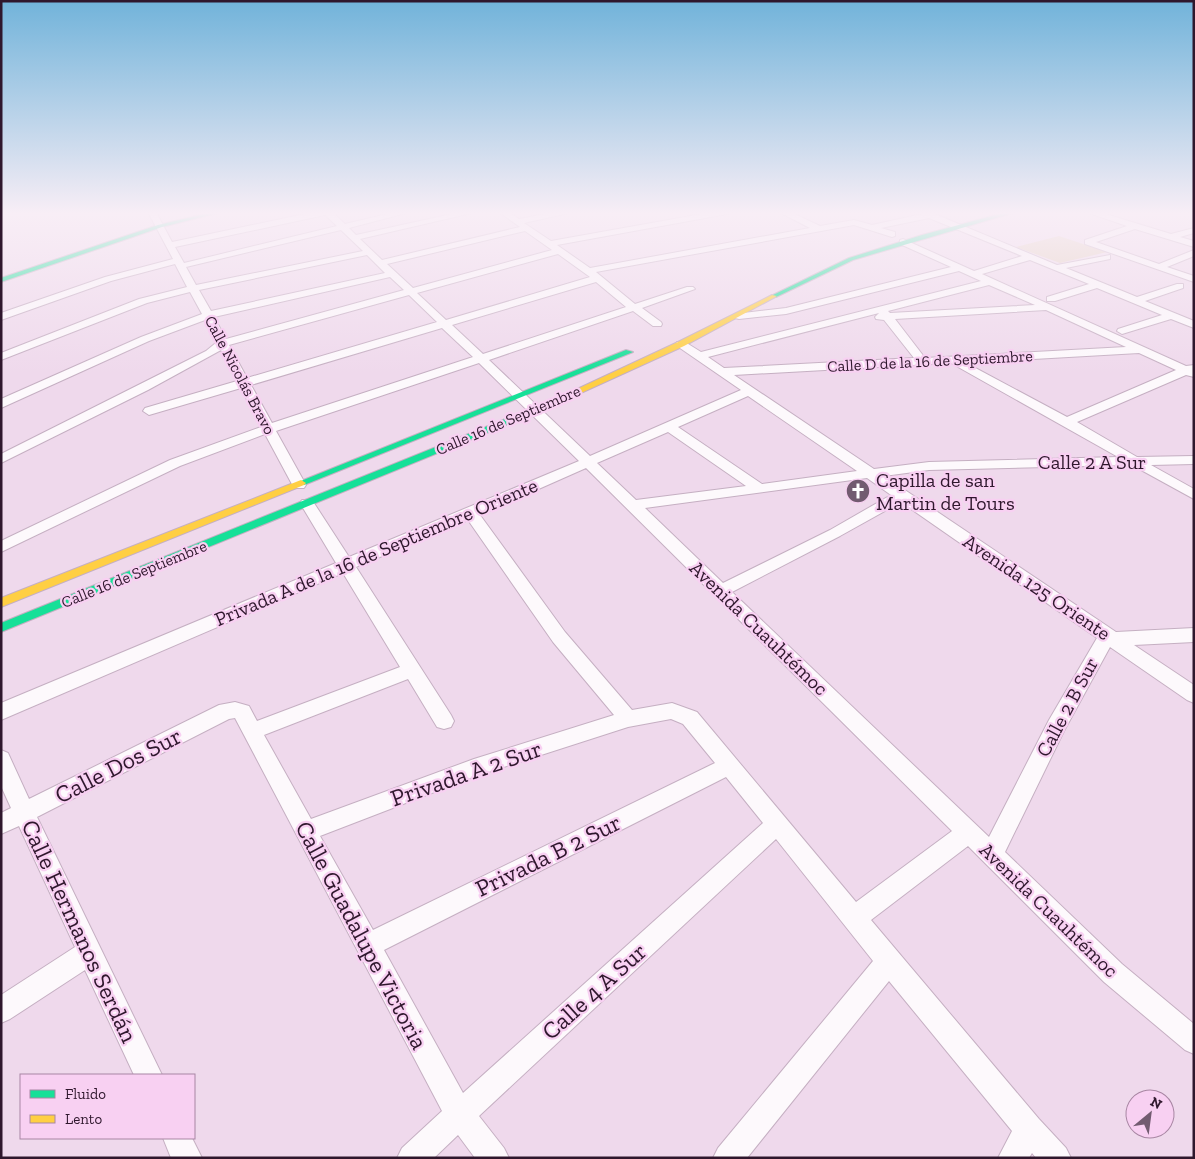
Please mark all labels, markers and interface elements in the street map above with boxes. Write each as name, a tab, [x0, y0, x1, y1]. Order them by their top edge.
street label: Calle Nicolás Bravo	[201, 312, 279, 438]
street label: Calle D de la 16 de Septiembre	[827, 346, 1033, 376]
street label: Calle 16 de Septiembre	[433, 381, 583, 459]
street label: Calle 2 A Sur	[1038, 450, 1146, 474]
place label: Capilla de san Martin de Tours	[876, 468, 1015, 515]
street label: Privada A de la 16 de Septiembre Oriente	[211, 473, 541, 631]
church icon: Capilla de san Martin de Tours	[845, 478, 871, 504]
street label: Avenida 125 Oriente	[959, 529, 1115, 645]
street label: Calle 16 de Septiembre	[58, 536, 210, 612]
street label: Avenida Cuauhtémoc	[685, 556, 833, 700]
street label: Calle 2 B Sur	[1031, 653, 1103, 761]
street label: Calle Dos Sur	[50, 721, 186, 809]
street label: Privada A 2 Sur	[387, 734, 545, 812]
street label: Privada B 2 Sur	[470, 807, 626, 903]
street label: Calle Hermanos Serdán	[16, 815, 144, 1047]
street label: Calle Guadalupe Victoria	[289, 816, 435, 1054]
street label: Avenida Cuauhtémoc	[975, 838, 1123, 982]
street label: Calle 4 A Sur	[536, 936, 652, 1046]
legend	[20, 1074, 195, 1139]
text: Fluido	[65, 1085, 106, 1103]
north arrow	[1125, 1089, 1175, 1139]
text: N	[1147, 1093, 1165, 1113]
text: Lento	[65, 1110, 102, 1128]

